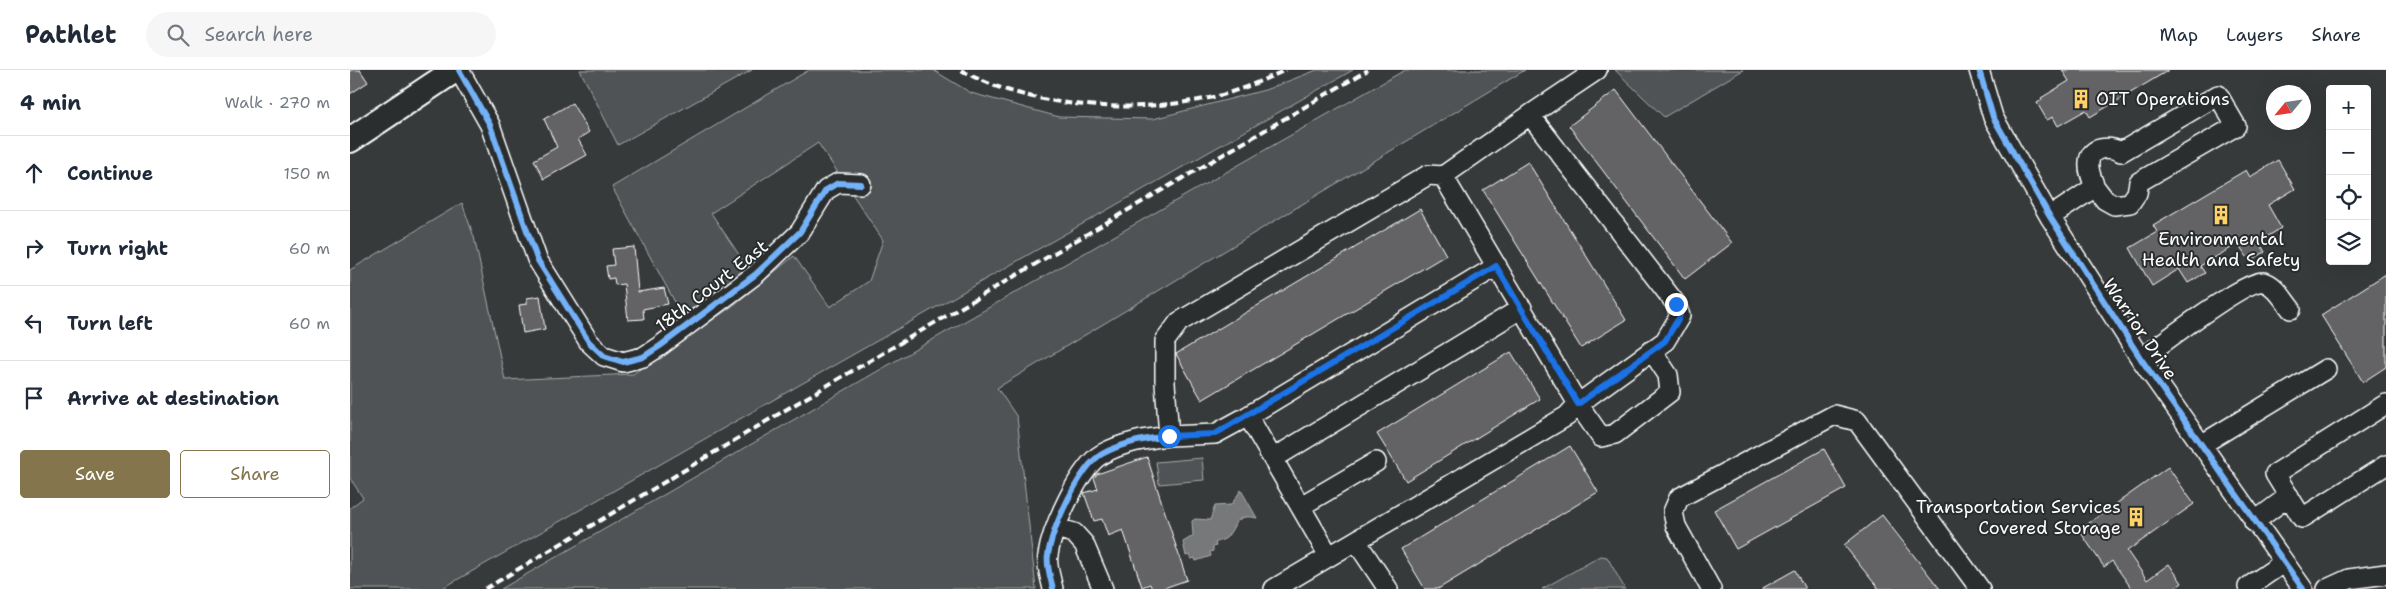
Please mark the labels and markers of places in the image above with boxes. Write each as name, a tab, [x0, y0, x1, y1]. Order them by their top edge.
place label: OIT Operations	[2096, 87, 2230, 111]
building icon: OIT Operations	[2070, 88, 2092, 110]
building icon: Environmental Health and Safety	[2210, 204, 2232, 226]
place label: Environmental Health and Safety	[2142, 227, 2300, 272]
place label: Transportation Services Covered Storage	[1916, 495, 2121, 540]
building icon: Transportation Services Covered Storage	[2125, 506, 2147, 528]

